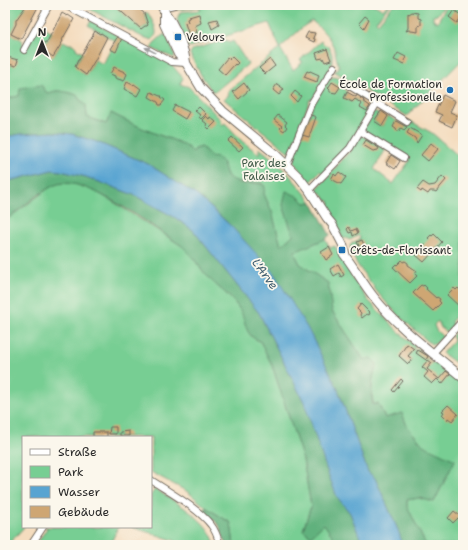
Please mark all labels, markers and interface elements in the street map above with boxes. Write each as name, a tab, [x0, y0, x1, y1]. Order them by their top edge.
north arrow	[22, 22, 62, 62]
text: N	[38, 25, 47, 40]
place label: Velours	[186, 30, 225, 45]
marker: Velours	[173, 32, 183, 42]
one-way arrow	[144, 47, 156, 54]
place label: École de Formation Professionelle	[339, 76, 442, 105]
marker: École de Formation Professionelle	[445, 85, 455, 95]
park label: Parc des Falaises	[242, 156, 286, 184]
place label: Crêts-de-Florissant	[350, 243, 451, 258]
marker: Crêts-de-Florissant	[337, 245, 347, 255]
water label: L'Arve	[248, 255, 282, 293]
legend	[22, 436, 152, 528]
text: Straße	[58, 444, 97, 460]
text: Park	[58, 464, 84, 480]
text: Wasser	[58, 484, 100, 500]
text: Gebäude	[58, 504, 109, 520]

